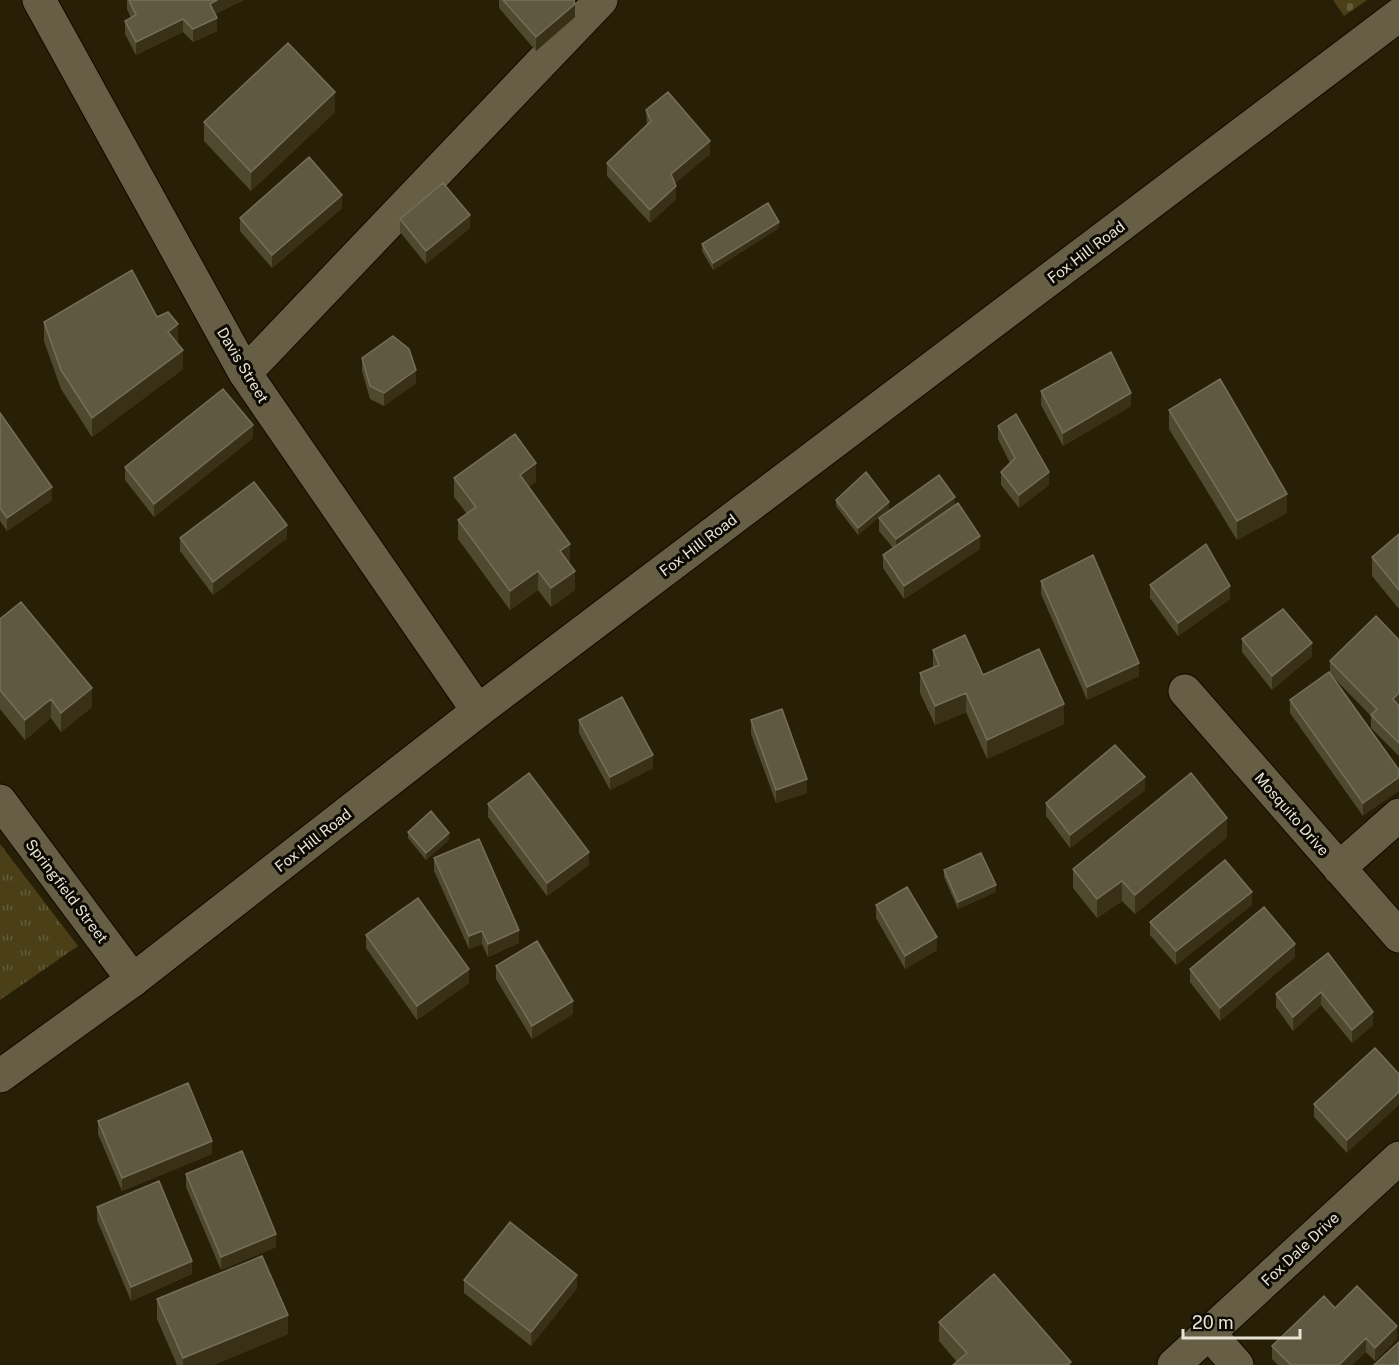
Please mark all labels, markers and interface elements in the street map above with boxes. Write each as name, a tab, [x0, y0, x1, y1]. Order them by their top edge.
street label: Fox Hill Road	[1044, 217, 1128, 287]
street label: Davis Street	[214, 324, 272, 406]
street label: Fox Hill Road	[656, 510, 740, 580]
street label: Mosquito Drive	[1251, 769, 1333, 859]
street label: Fox Hill Road	[271, 805, 355, 875]
street label: Springfield Street	[22, 836, 112, 946]
street label: Fox Dale Drive	[1258, 1209, 1342, 1289]
scale bar	[1183, 1302, 1300, 1340]
text: 20 m	[1192, 1312, 1234, 1333]

